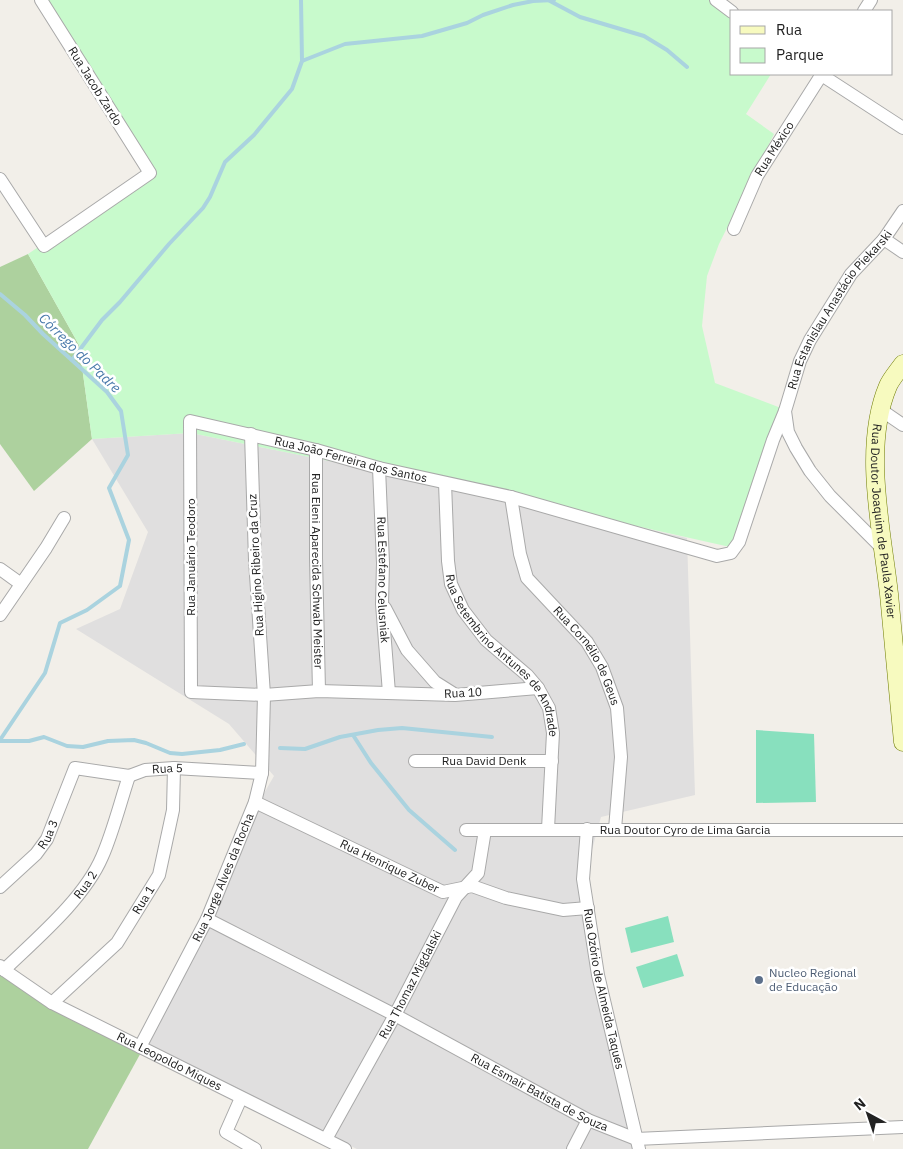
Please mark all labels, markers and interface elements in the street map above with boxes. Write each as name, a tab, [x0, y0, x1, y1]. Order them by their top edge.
legend	[730, 10, 893, 75]
text: Rua	[776, 20, 802, 39]
street label: Rua Jacob Zardo	[65, 44, 126, 128]
text: Parque	[776, 45, 824, 64]
street label: Rua México	[751, 118, 797, 179]
street label: Rua Estanislau Anastácio Piekarski	[784, 227, 895, 391]
water label: Córrego do Padre	[35, 309, 125, 397]
street label: Rua Doutor Joaquim de Paula Xavier	[868, 423, 899, 620]
street label: Rua João Ferreira dos Santos	[273, 433, 429, 485]
street label: Rua Eleni Aparecida Schwab Meister	[309, 473, 327, 670]
street label: Rua Higino Ribeiro da Cruz	[244, 493, 267, 637]
street label: Rua Januário Teodoro	[183, 498, 198, 616]
street label: Rua Estefano Celusniak	[374, 516, 393, 644]
street label: Rua Setembrino Antunes de Andrade	[443, 573, 561, 738]
street label: Rua Cornélio de Geus	[550, 603, 623, 707]
street label: Rua 10	[444, 684, 482, 701]
street label: Rua David Denk	[442, 753, 527, 768]
street label: Rua 5	[152, 760, 183, 776]
street label: Rua Jorge Alves da Rocha	[189, 810, 257, 944]
street label: Rua 3	[34, 817, 61, 852]
street label: Rua Doutor Cyro de Lima Garcia	[600, 822, 771, 837]
street label: Rua Henrique Zuber	[338, 836, 442, 896]
street label: Rua 2	[70, 868, 100, 902]
street label: Rua 1	[129, 883, 158, 917]
street label: Rua Ozório de Almeida Taques	[581, 907, 628, 1071]
street label: Rua Thomaz Migdalski	[375, 928, 445, 1041]
place label: Nucleo Regional de Educação	[769, 965, 856, 994]
marker: Nucleo Regional de Educação	[753, 974, 765, 986]
street label: Rua Leopoldo Miques	[115, 1029, 225, 1094]
street label: Rua Esmair Batista de Souza	[468, 1050, 611, 1134]
north arrow	[843, 1089, 893, 1139]
text: N	[850, 1094, 869, 1114]

